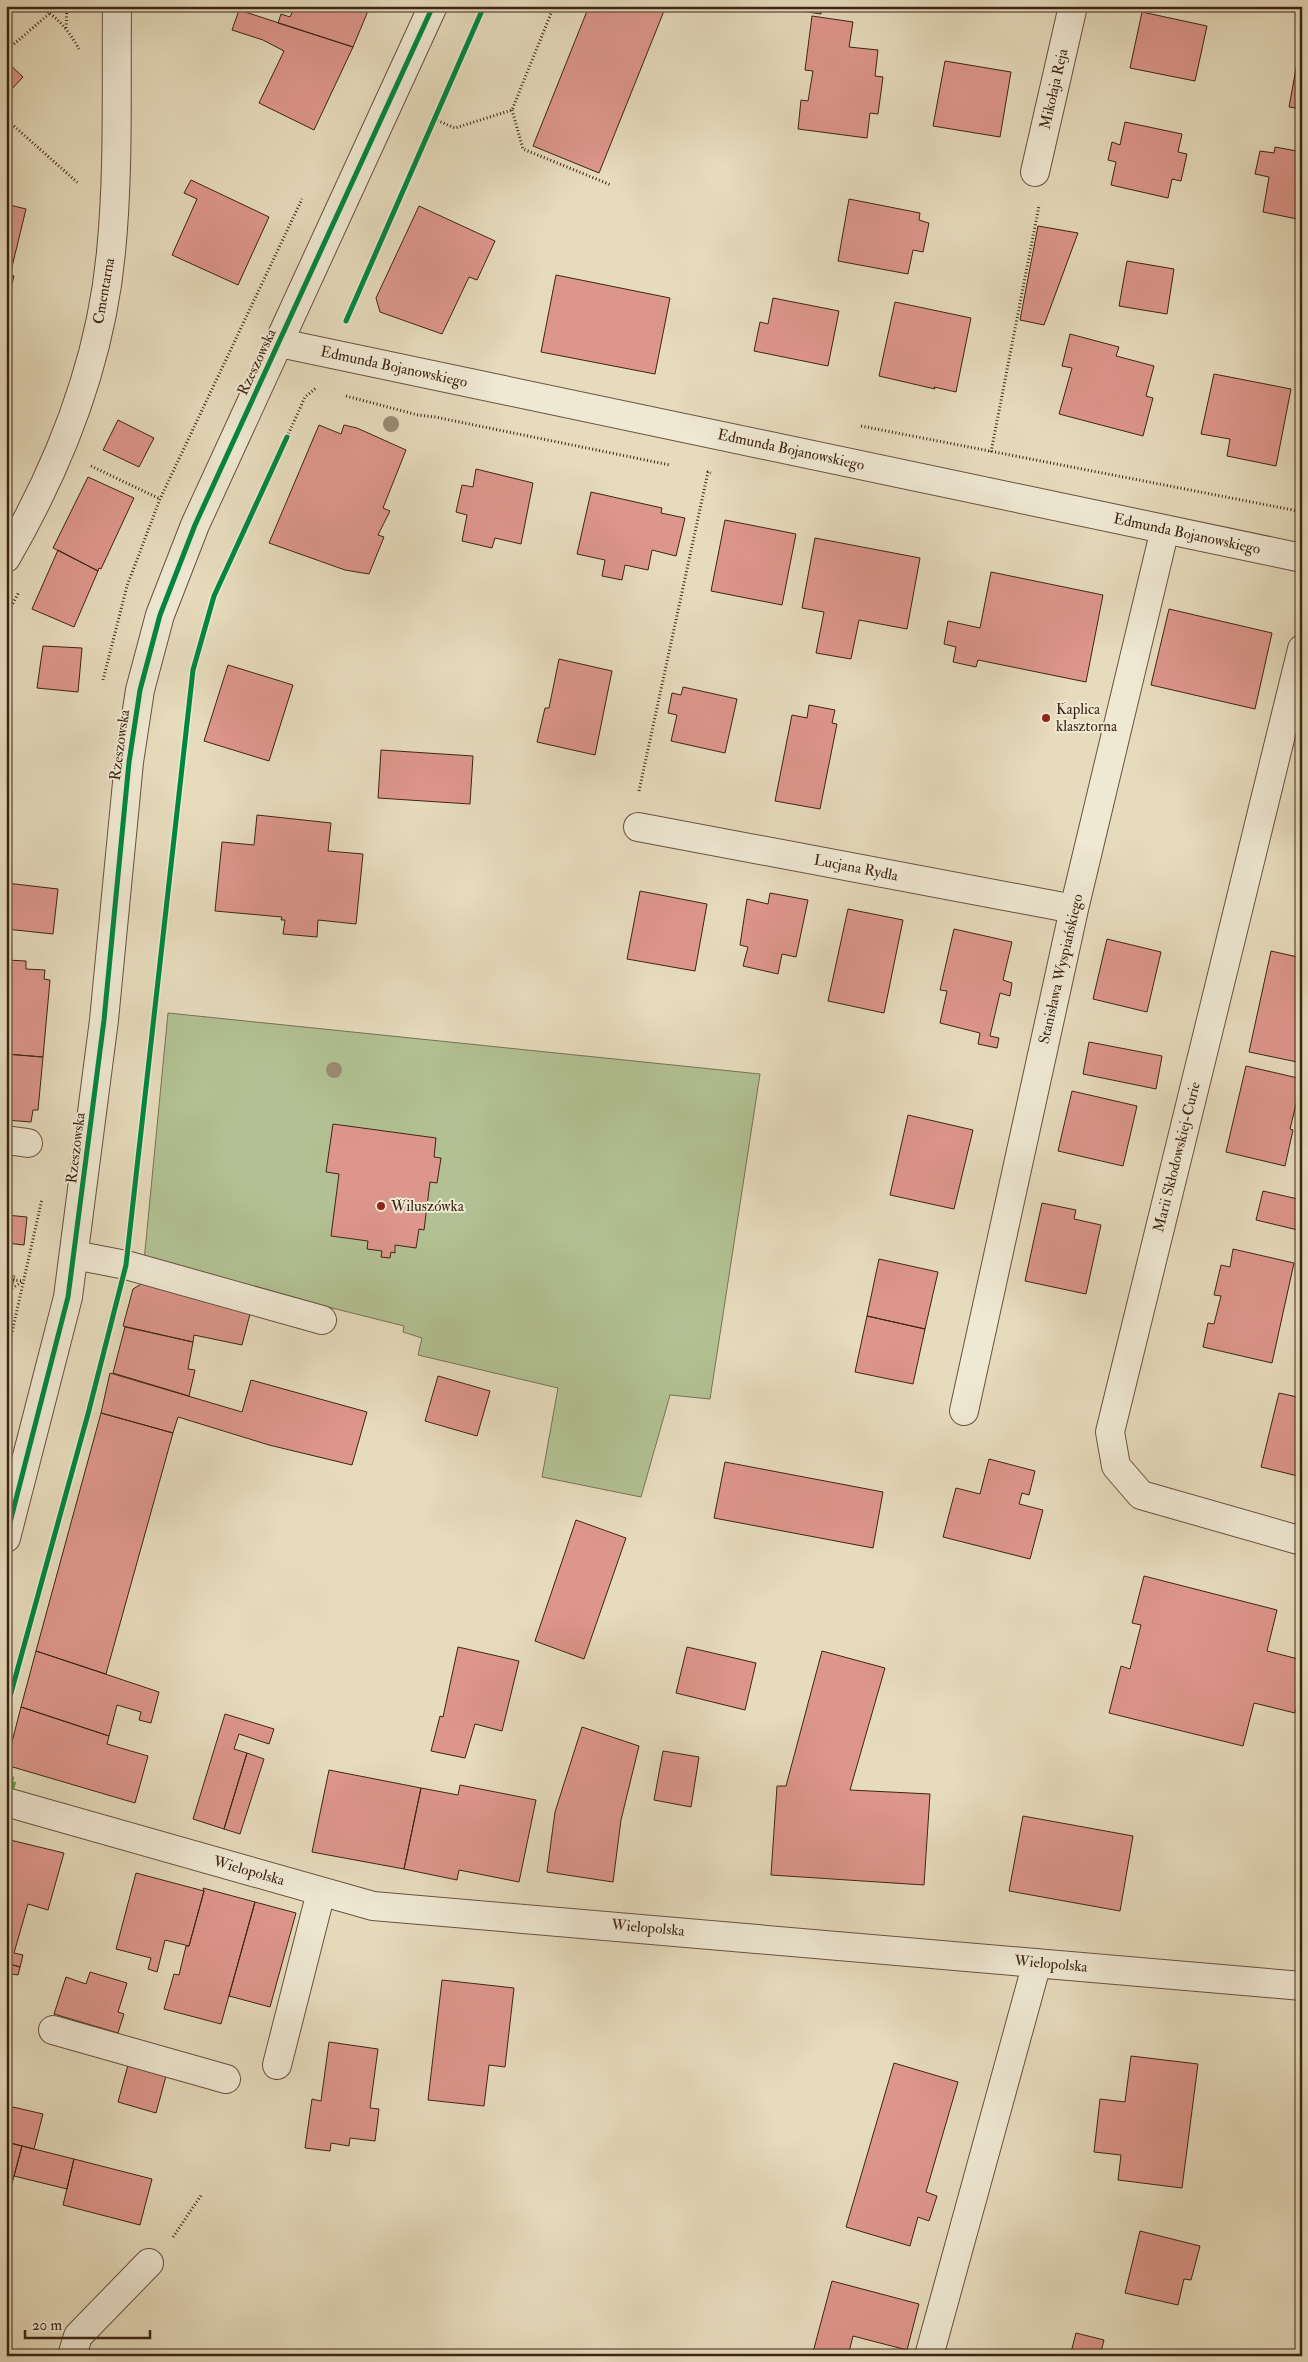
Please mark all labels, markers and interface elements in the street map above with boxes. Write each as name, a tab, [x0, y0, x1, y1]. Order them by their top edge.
street label: Mikołaja Reja	[1036, 46, 1073, 131]
street label: Cmentarna	[89, 256, 119, 326]
street label: Rzeszowska	[233, 325, 281, 398]
street label: Edmunda Bojanowskiego	[319, 342, 469, 392]
street label: Edmunda Bojanowskiego	[716, 425, 866, 475]
street label: Edmunda Bojanowskiego	[1112, 509, 1262, 559]
place label: Kaplica klasztorna	[1056, 700, 1118, 736]
street label: Rzeszowska	[106, 707, 134, 782]
marker: Kaplica klasztorna	[1040, 712, 1052, 724]
street label: Lucjana Rydla	[812, 851, 901, 886]
street label: Stanisława Wyspiańskiego	[1034, 892, 1088, 1046]
street label: Marii Skłodowskiej-Curie	[1149, 1080, 1205, 1234]
street label: Rzeszowska	[62, 1111, 90, 1185]
place label: Wiluszówka	[390, 1197, 465, 1216]
marker: Wiluszówka	[375, 1200, 387, 1212]
street label: Wielopolska	[210, 1851, 288, 1891]
street label: Wielopolska	[610, 1915, 686, 1942]
street label: Wielopolska	[1013, 1951, 1089, 1978]
scale bar	[25, 2307, 150, 2339]
text: 20 m	[32, 2316, 62, 2335]

